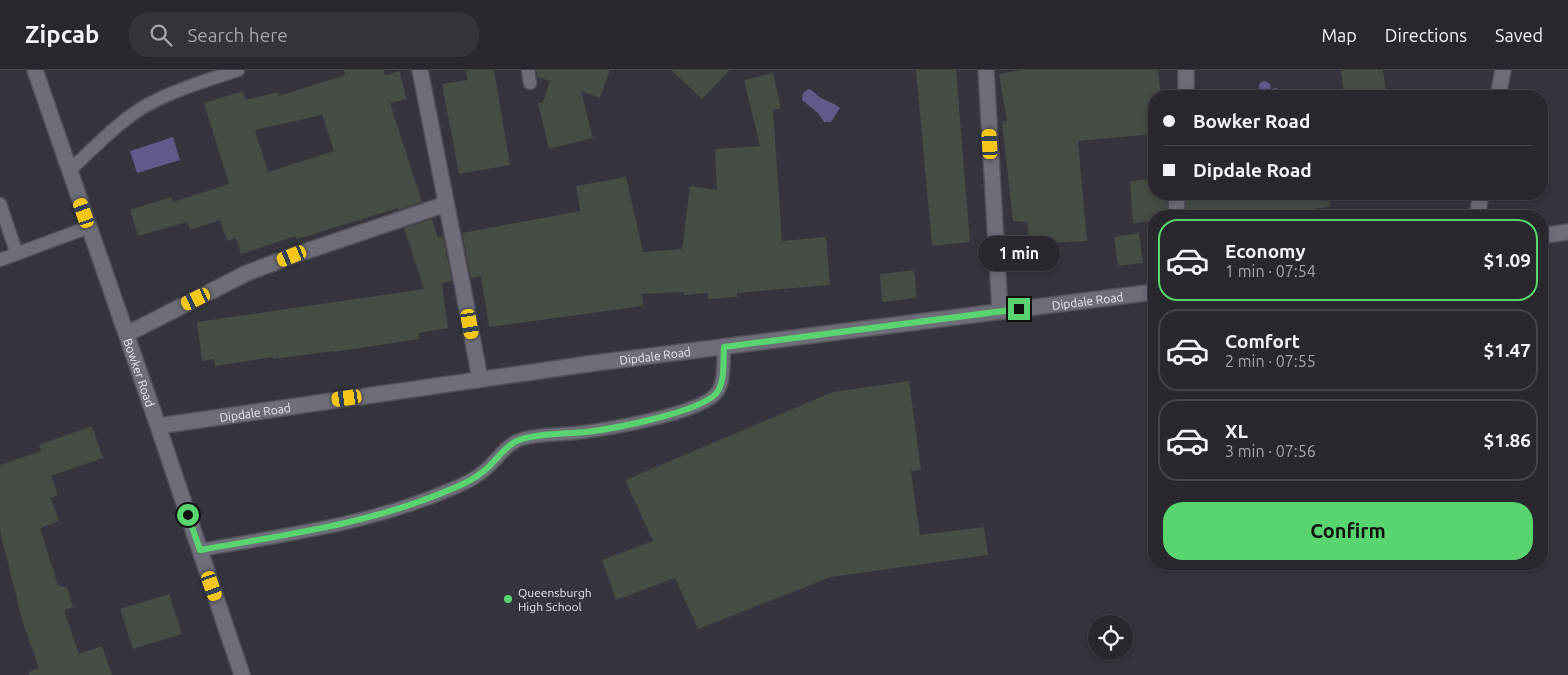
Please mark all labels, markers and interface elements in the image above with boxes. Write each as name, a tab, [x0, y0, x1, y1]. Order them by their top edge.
search box	[129, 12, 479, 57]
text: Zipcab	[25, 21, 99, 48]
icon: search	[147, 21, 175, 49]
text: Search here	[187, 24, 288, 46]
text: Map	[1321, 25, 1357, 45]
text: Directions	[1385, 25, 1467, 45]
text: Saved	[1495, 25, 1543, 45]
text: Bowker Road	[1193, 110, 1310, 132]
car	[981, 129, 998, 159]
text: Dipdale Road	[1193, 159, 1312, 181]
car	[72, 196, 95, 230]
callout: 1 min	[978, 236, 1060, 272]
icon: car	[1165, 238, 1210, 283]
text: Economy	[1225, 240, 1306, 262]
car	[275, 243, 308, 269]
text: 1 min	[999, 244, 1039, 262]
text: $1.09	[1483, 249, 1531, 271]
text: 1 min · 07:54	[1225, 262, 1316, 280]
car	[179, 286, 212, 312]
street label: Dipdale Road	[1051, 289, 1124, 311]
route end	[1008, 298, 1030, 320]
car	[460, 308, 479, 340]
icon: car	[1165, 328, 1210, 373]
text: Comfort	[1225, 330, 1300, 352]
street label: Bowker Road	[122, 337, 157, 408]
text: $1.47	[1483, 339, 1531, 361]
street label: Dipdale Road	[619, 344, 691, 366]
text: 2 min · 07:55	[1225, 352, 1316, 370]
car	[331, 388, 362, 408]
street label: Dipdale Road	[219, 400, 291, 424]
icon: car	[1165, 418, 1210, 463]
text: XL	[1225, 420, 1248, 442]
text: $1.86	[1483, 429, 1531, 451]
text: 3 min · 07:56	[1225, 442, 1316, 460]
button: Confirm	[1163, 502, 1533, 560]
route start	[177, 504, 199, 526]
car	[200, 569, 223, 603]
place label: Queensburgh High School	[518, 586, 592, 613]
marker: Queensburgh High School	[502, 593, 514, 605]
map controls	[1088, 615, 1133, 660]
button: locate	[1088, 615, 1133, 660]

